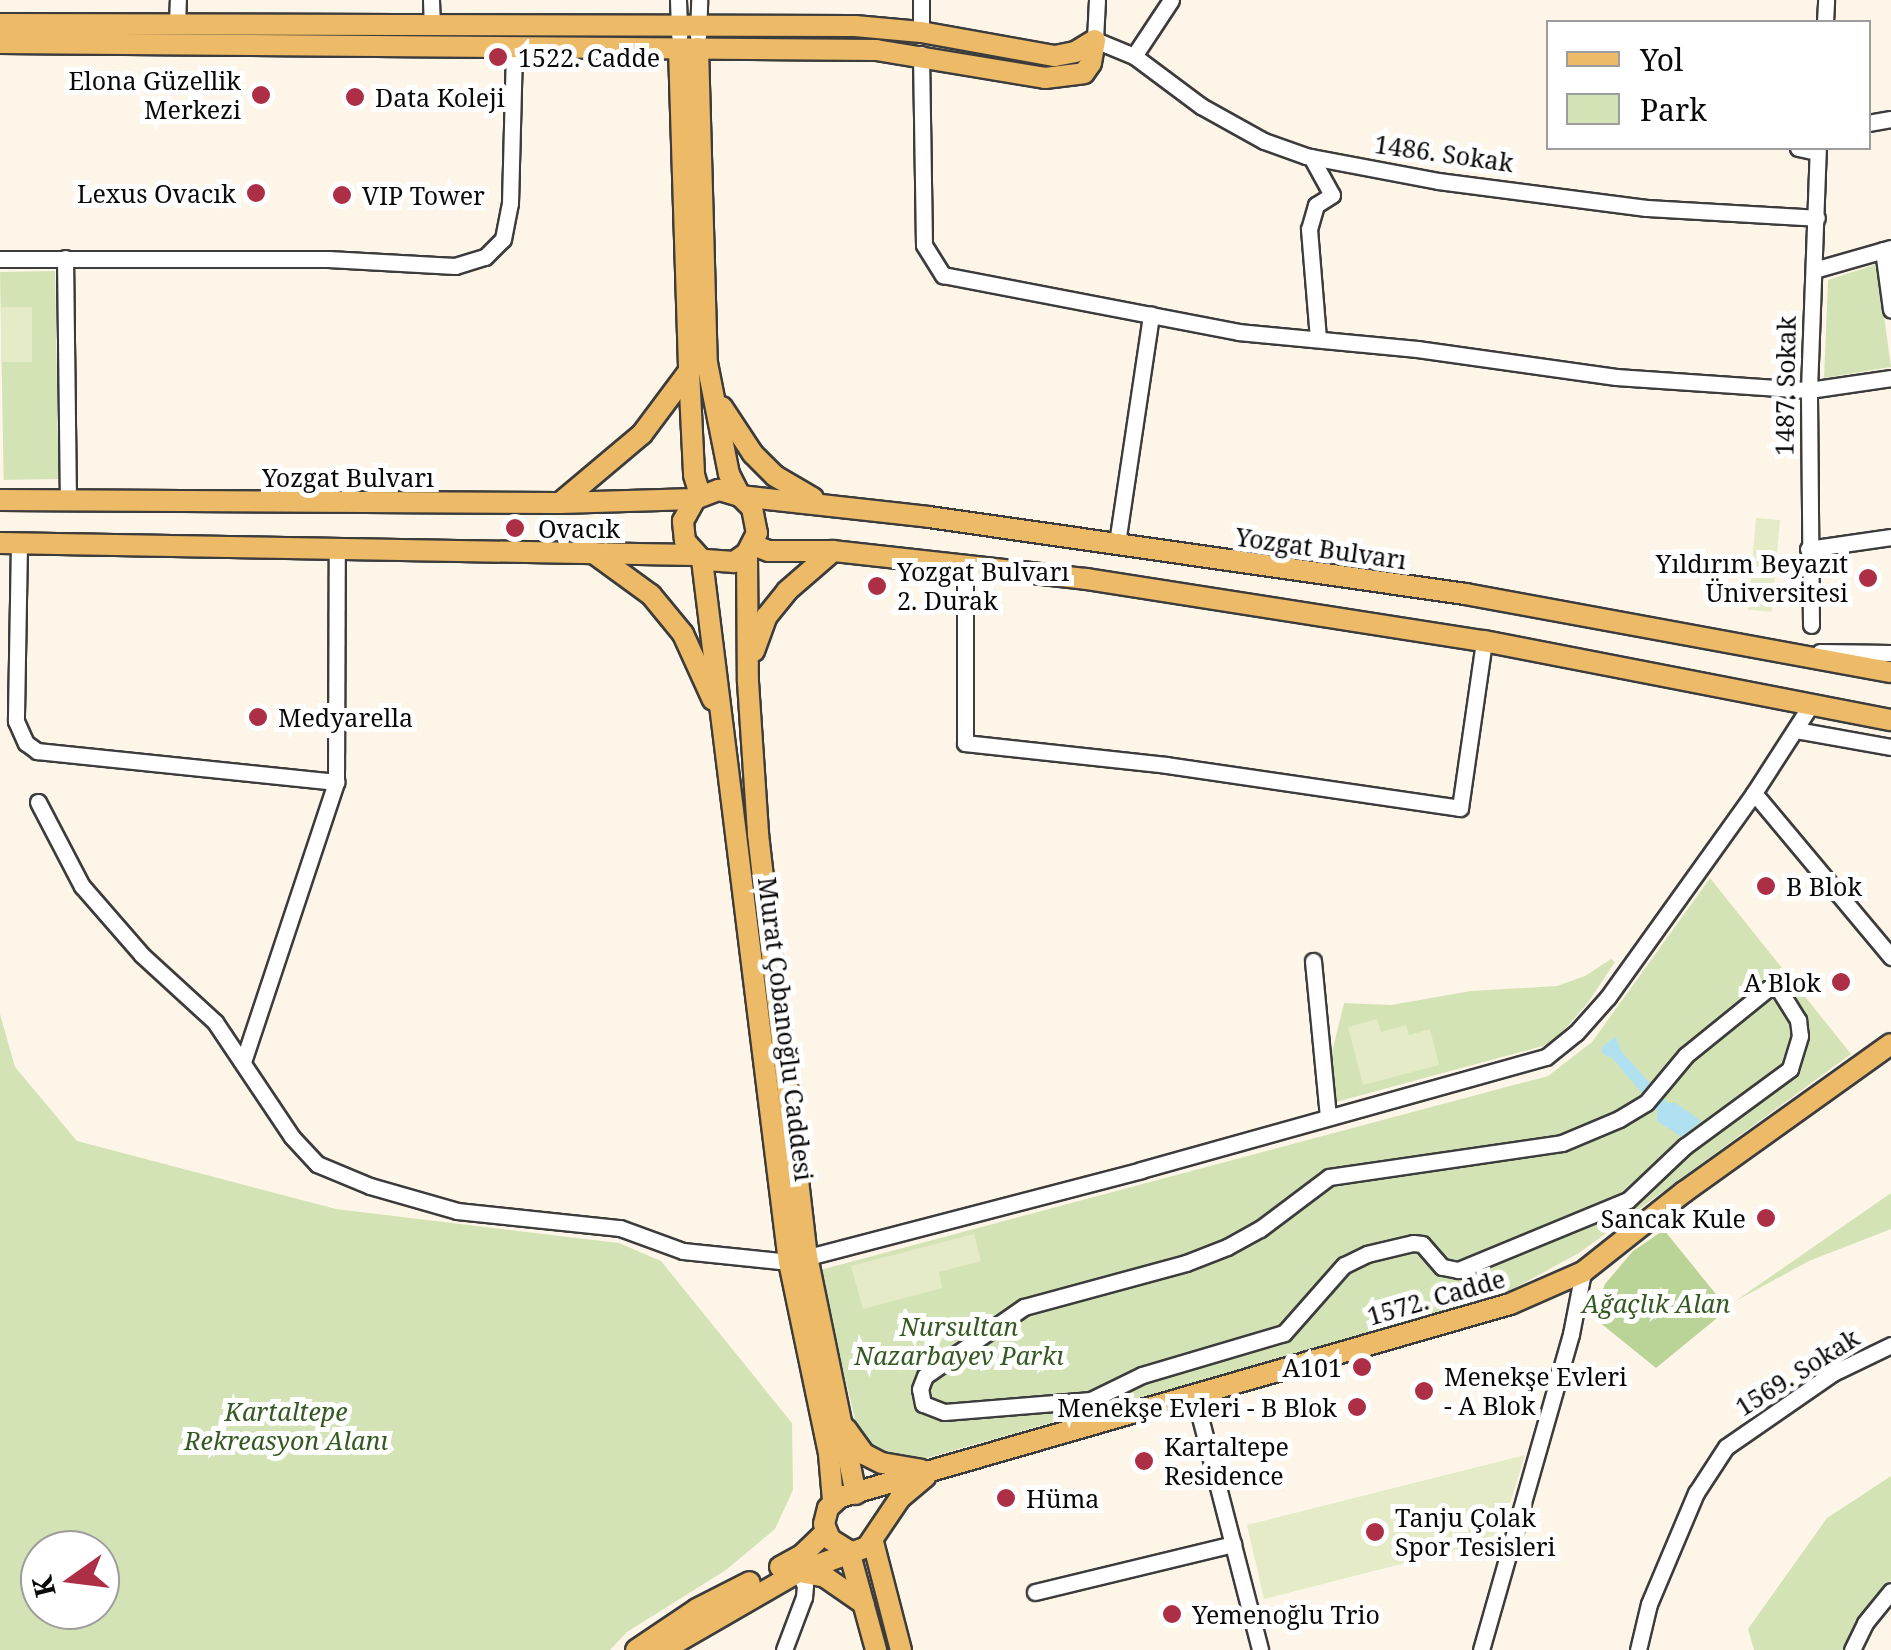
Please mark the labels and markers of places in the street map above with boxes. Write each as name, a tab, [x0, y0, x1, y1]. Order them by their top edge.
place label: 1522. Cadde	[518, 42, 660, 72]
marker: 1522. Cadde	[487, 46, 509, 68]
place label: Elona Güzellik Merkezi	[69, 66, 241, 125]
place label: Data Koleji	[375, 82, 505, 112]
marker: Elona Güzellik Merkezi	[250, 84, 272, 106]
marker: Data Koleji	[344, 86, 366, 108]
place label: Lexus Ovacık	[77, 178, 236, 208]
place label: VIP Tower	[362, 180, 485, 210]
marker: Lexus Ovacık	[245, 182, 267, 204]
marker: VIP Tower	[331, 184, 353, 206]
place label: Ovacık	[538, 513, 620, 543]
marker: Ovacık	[502, 515, 528, 541]
place label: Yıldırım Beyazıt Üniversitesi	[1656, 549, 1848, 608]
place label: Yozgat Bulvarı 2. Durak	[897, 557, 1069, 616]
marker: Yıldırım Beyazıt Üniversitesi	[1857, 567, 1879, 589]
marker: Yozgat Bulvarı 2. Durak	[866, 575, 888, 597]
place label: Medyarella	[278, 702, 413, 732]
marker: Medyarella	[247, 706, 269, 728]
place label: B Blok	[1786, 871, 1862, 901]
marker: B Blok	[1755, 875, 1777, 897]
place label: A Blok	[1744, 967, 1821, 997]
marker: A Blok	[1830, 971, 1852, 993]
place label: Sancak Kule	[1601, 1203, 1746, 1233]
marker: Sancak Kule	[1755, 1207, 1777, 1229]
place label: A101	[1282, 1352, 1342, 1382]
marker: A101	[1351, 1356, 1373, 1378]
place label: Menekşe Evleri - A Blok	[1444, 1362, 1627, 1421]
marker: Menekşe Evleri - A Blok	[1413, 1380, 1435, 1402]
place label: Menekşe Evleri - B Blok	[1057, 1392, 1337, 1422]
marker: Menekşe Evleri - B Blok	[1346, 1396, 1368, 1418]
place label: Kartaltepe Residence	[1164, 1432, 1289, 1491]
marker: Kartaltepe Residence	[1133, 1450, 1155, 1472]
place label: Hüma	[1026, 1483, 1099, 1513]
marker: Hüma	[995, 1487, 1017, 1509]
place label: Tanju Çolak Spor Tesisleri	[1395, 1503, 1556, 1562]
marker: Tanju Çolak Spor Tesisleri	[1364, 1521, 1386, 1543]
place label: Yemenoğlu Trio	[1192, 1599, 1380, 1629]
marker: Yemenoğlu Trio	[1161, 1603, 1183, 1625]

